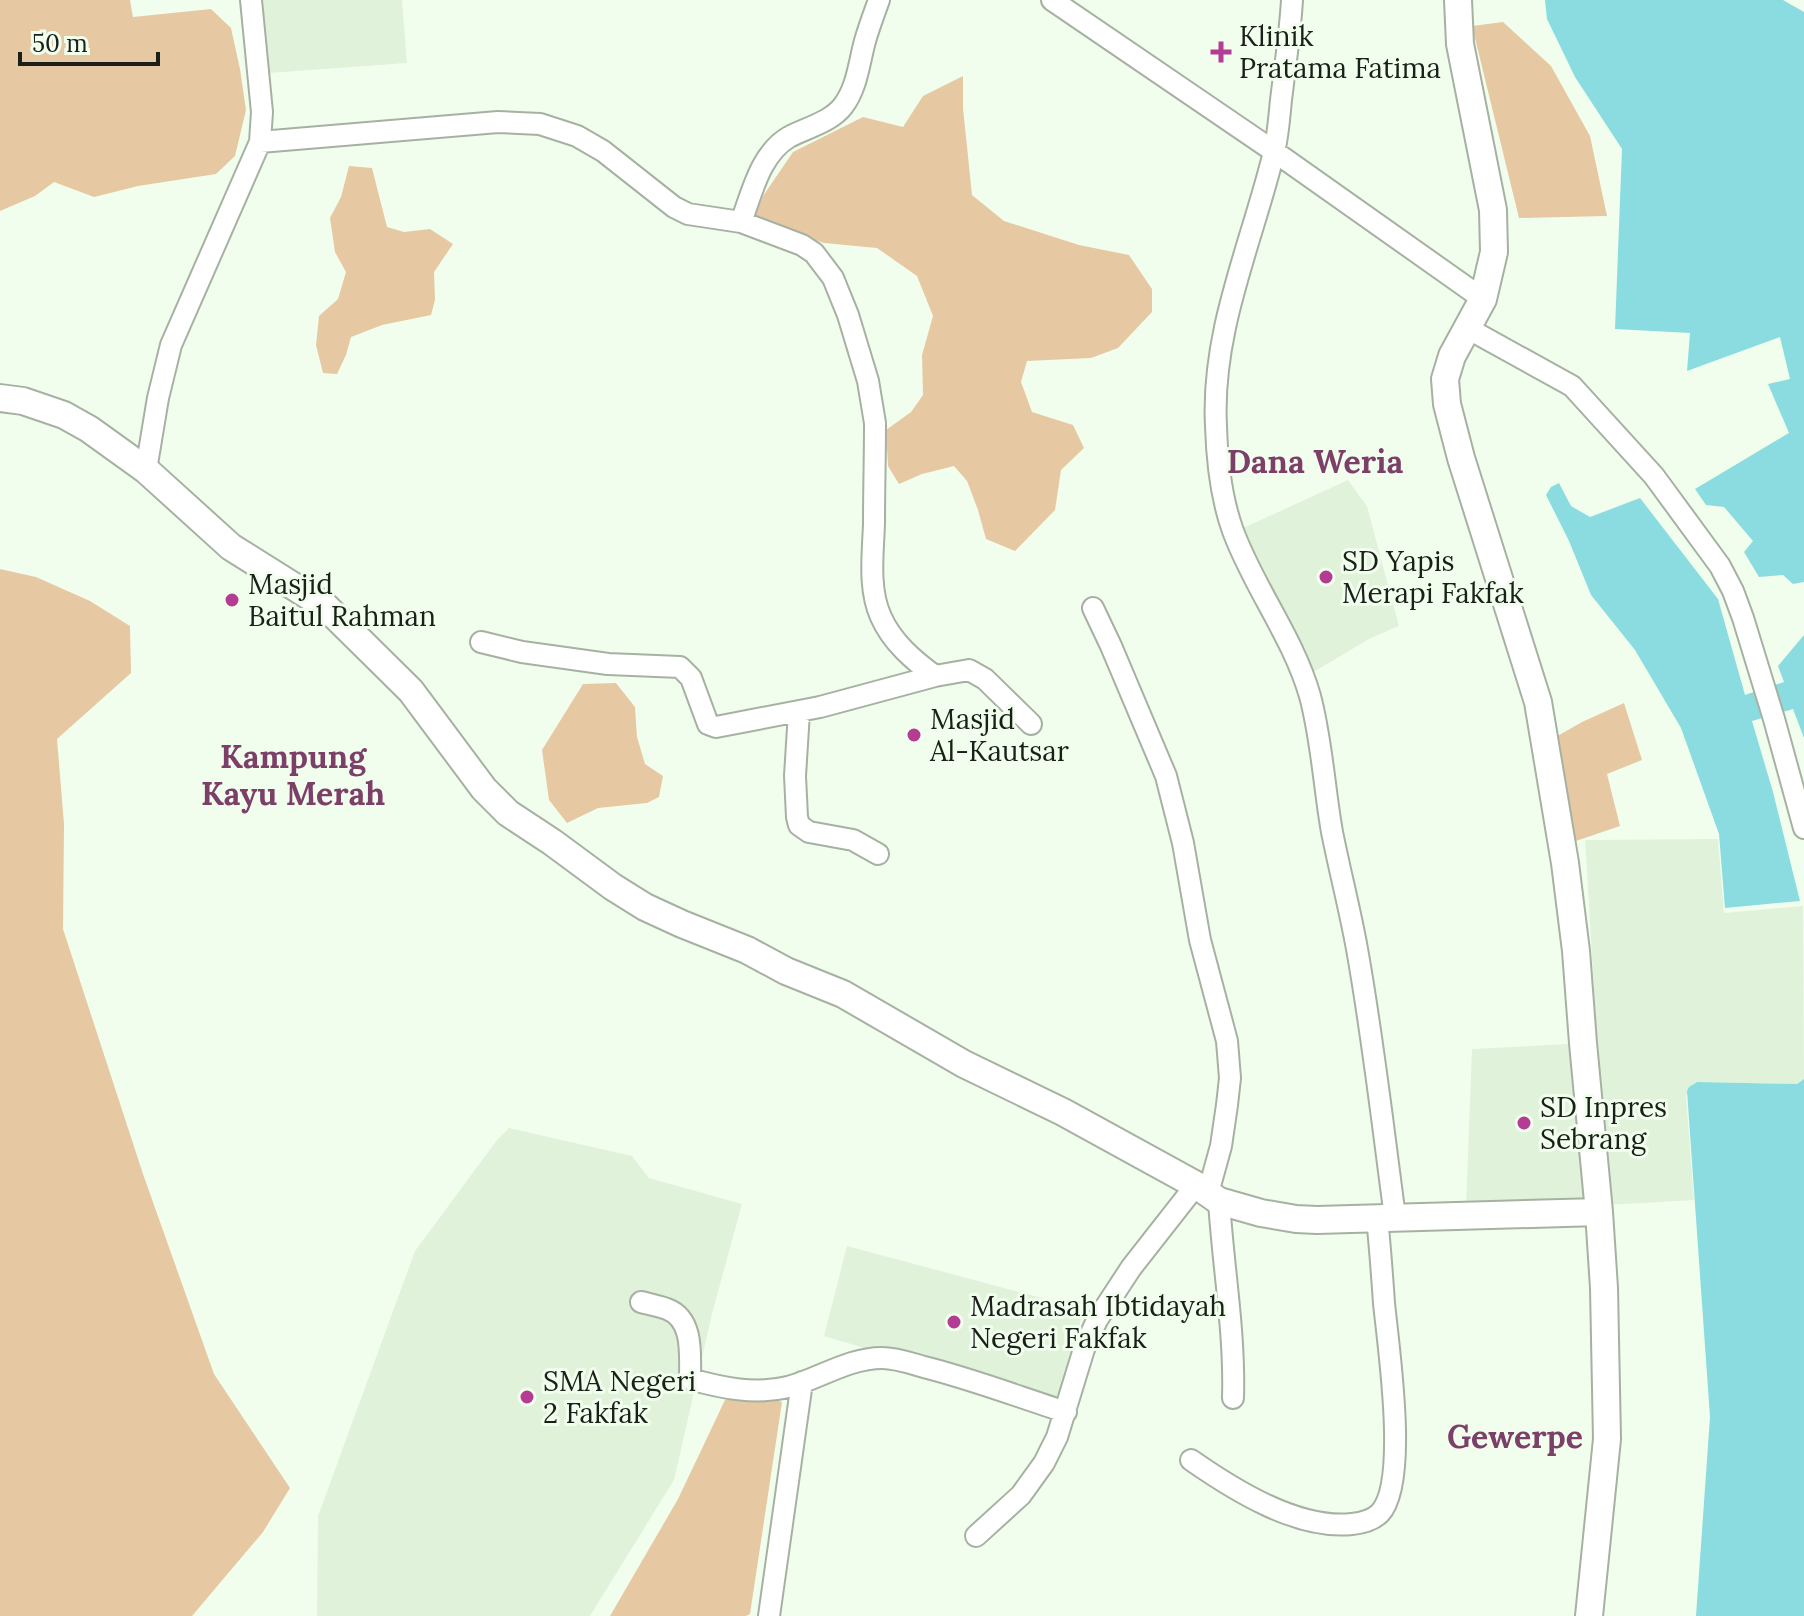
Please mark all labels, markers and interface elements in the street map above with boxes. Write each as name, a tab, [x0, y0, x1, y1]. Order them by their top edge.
scale bar	[20, 16, 158, 66]
place label: Klinik Pratama Fatima	[1239, 18, 1441, 86]
text: 50 m	[32, 28, 88, 59]
marker: Klinik Pratama Fatima	[1210, 41, 1232, 63]
district label: Dana Weria	[1227, 441, 1404, 482]
place label: SD Yapis Merapi Fakfak	[1342, 543, 1524, 611]
place label: Masjid Baitul Rahman	[248, 566, 436, 634]
marker: SD Yapis Merapi Fakfak	[1317, 568, 1335, 586]
marker: Masjid Baitul Rahman	[223, 591, 241, 609]
place label: Masjid Al-Kautsar	[929, 701, 1069, 769]
marker: Masjid Al-Kautsar	[905, 726, 923, 744]
district label: Kampung Kayu Merah	[201, 736, 385, 814]
place label: SD Inpres Sebrang	[1540, 1089, 1667, 1157]
marker: SD Inpres Sebrang	[1515, 1114, 1533, 1132]
place label: Madrasah Ibtidayah Negeri Fakfak	[970, 1288, 1226, 1356]
marker: Madrasah Ibtidayah Negeri Fakfak	[945, 1313, 963, 1331]
place label: SMA Negeri 2 Fakfak	[543, 1363, 696, 1431]
marker: SMA Negeri 2 Fakfak	[518, 1388, 536, 1406]
district label: Gewerpe	[1447, 1416, 1583, 1457]

